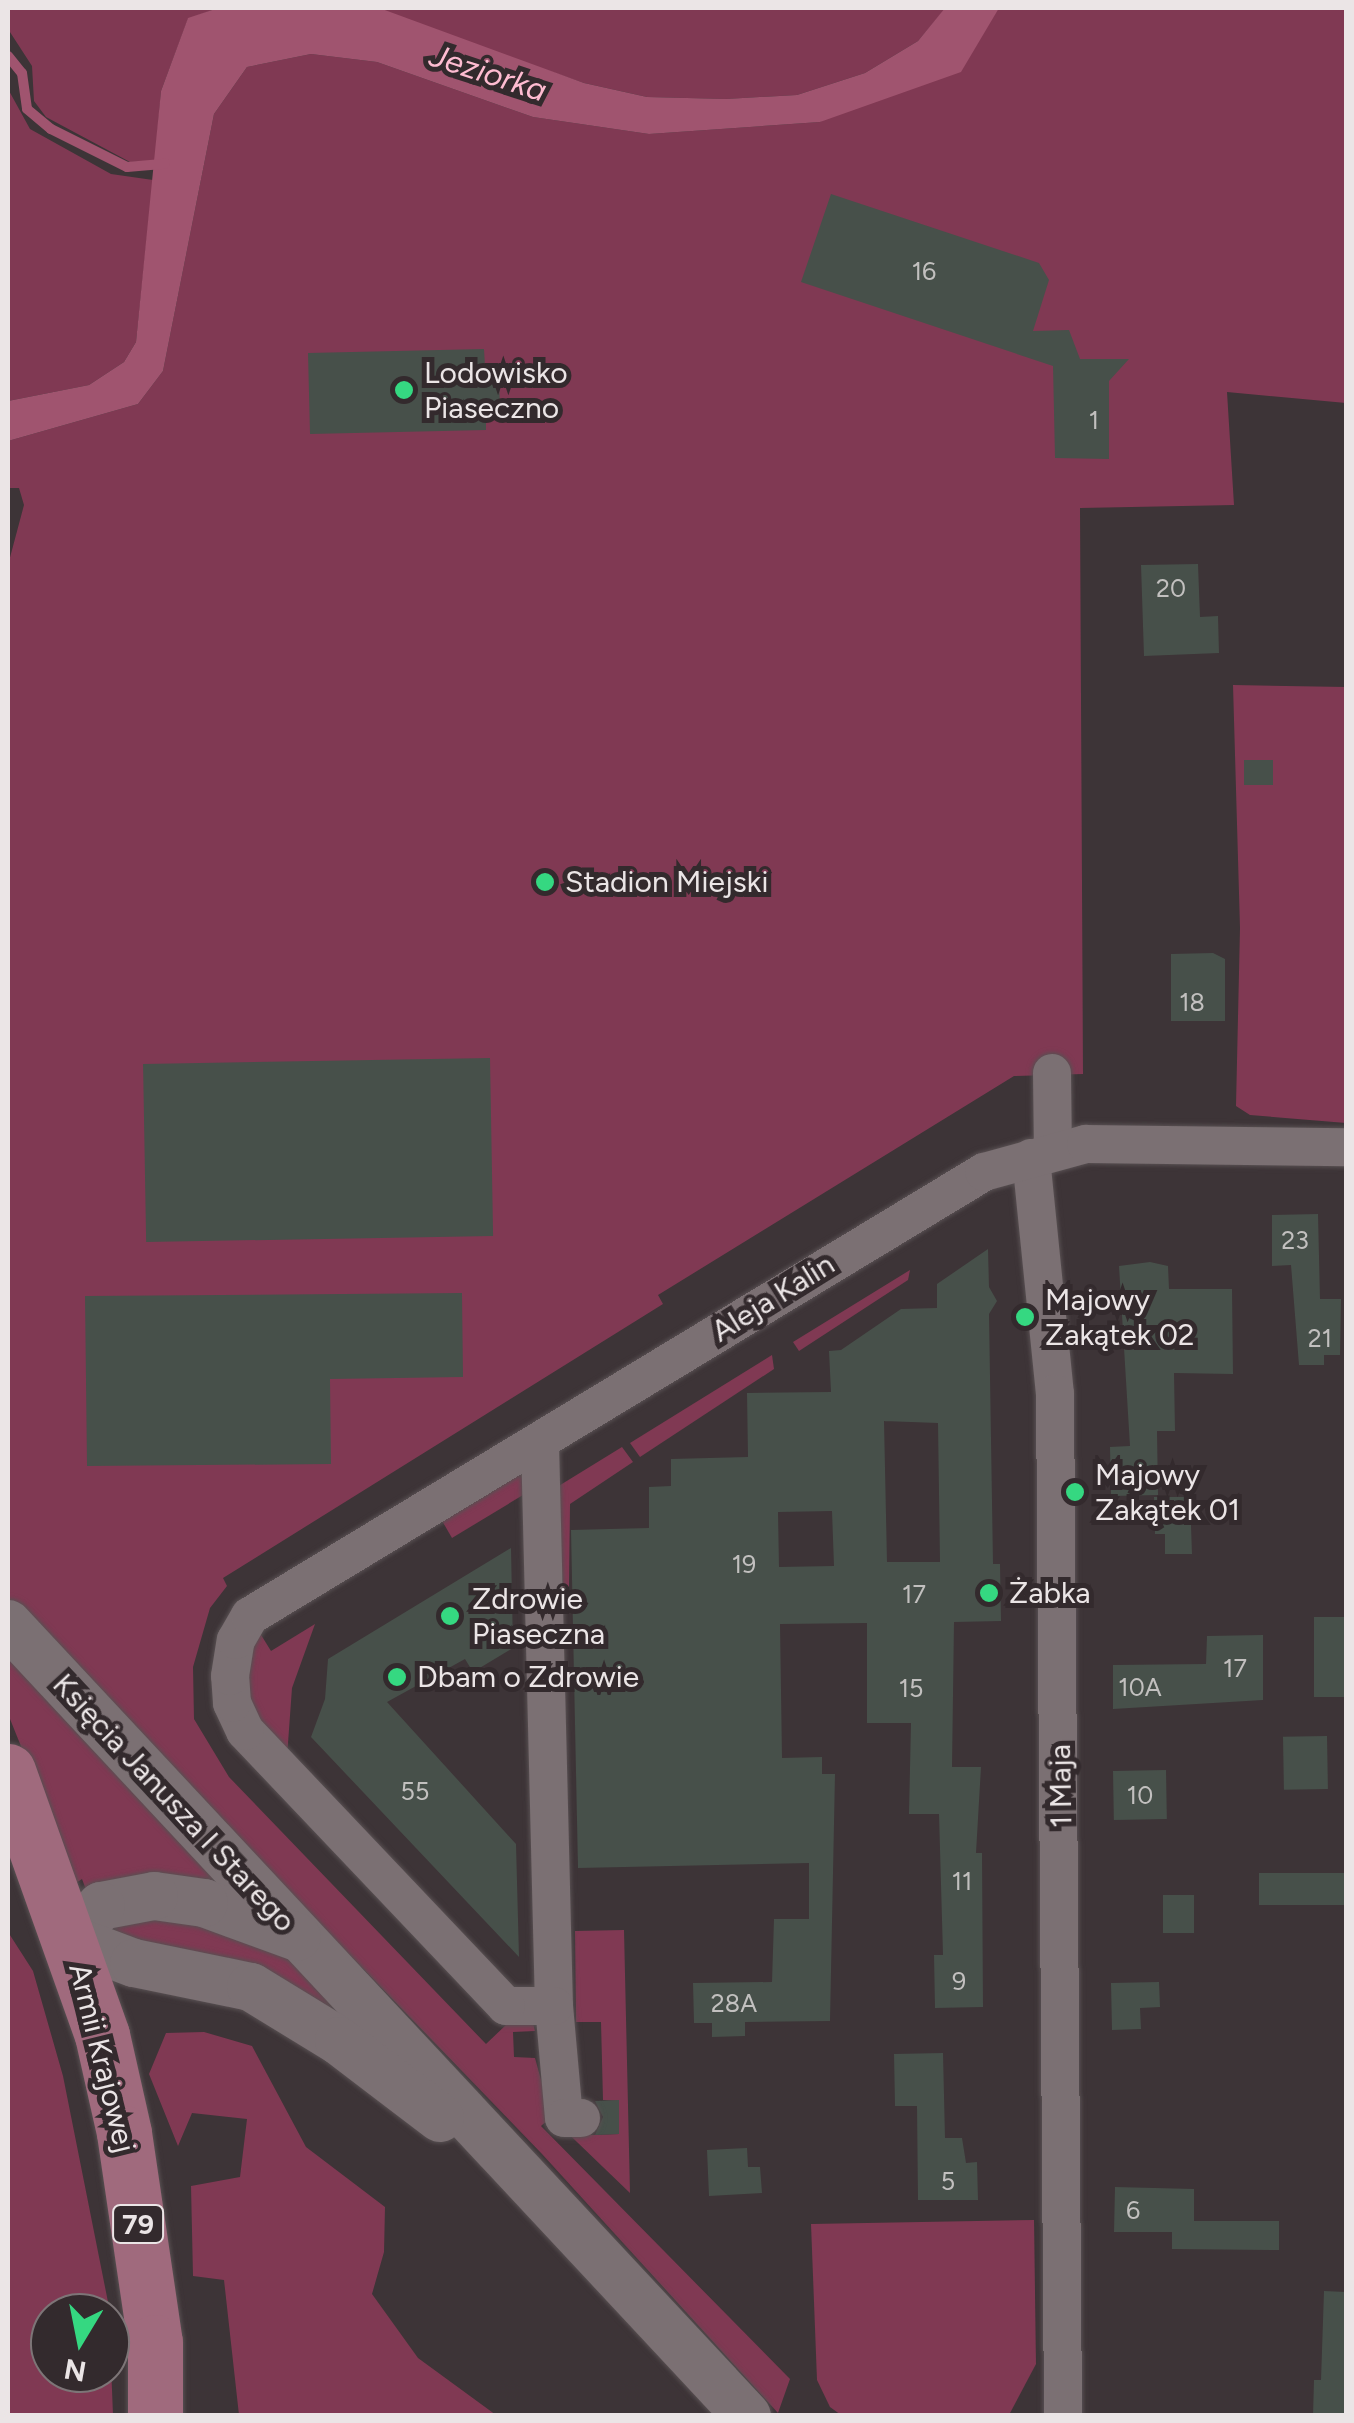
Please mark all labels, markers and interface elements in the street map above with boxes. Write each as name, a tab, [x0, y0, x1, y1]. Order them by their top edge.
water label: Jeziorka	[425, 36, 551, 110]
house number: 16	[912, 256, 936, 286]
place label: Lodowisko Piaseczno	[424, 355, 568, 426]
marker: Lodowisko Piaseczno	[393, 379, 415, 401]
house number: 1	[1089, 405, 1099, 435]
house number: 20	[1156, 573, 1186, 603]
place label: Stadion Miejski	[565, 864, 768, 900]
marker: Stadion Miejski	[534, 871, 556, 893]
house number: 18	[1179, 987, 1205, 1017]
house number: 23	[1281, 1225, 1309, 1255]
street label: Aleja Kalin	[705, 1246, 841, 1350]
place label: Majowy Zakątek 02	[1045, 1282, 1195, 1352]
marker: Majowy Zakątek 02	[1014, 1306, 1036, 1328]
house number: 21	[1308, 1323, 1332, 1353]
place label: Majowy Zakątek 01	[1095, 1457, 1240, 1528]
marker: Majowy Zakątek 01	[1064, 1481, 1086, 1503]
house number: 19	[732, 1549, 756, 1579]
place label: Żabka	[1009, 1575, 1091, 1611]
house number: 17	[902, 1579, 926, 1609]
place label: Zdrowie Piaseczna	[472, 1581, 605, 1652]
marker: Żabka	[978, 1582, 1000, 1604]
marker: Zdrowie Piaseczna	[437, 1603, 463, 1629]
house number: 17	[1223, 1653, 1247, 1683]
place label: Dbam o Zdrowie	[417, 1659, 639, 1695]
marker: Dbam o Zdrowie	[386, 1666, 408, 1688]
street label: Księcia Janusza I Starego	[45, 1667, 303, 1939]
house number: 10A	[1118, 1672, 1162, 1702]
house number: 15	[899, 1673, 923, 1703]
street label: 1 Maja	[1042, 1744, 1080, 1828]
house number: 55	[401, 1776, 429, 1806]
house number: 10	[1127, 1780, 1153, 1810]
house number: 11	[952, 1866, 972, 1896]
street label: Armii Krajowej	[61, 1960, 143, 2156]
house number: 9	[952, 1966, 966, 1996]
house number: 28A	[711, 1988, 757, 2018]
house number: 5	[941, 2166, 955, 2196]
house number: 6	[1126, 2195, 1140, 2225]
road number: 79	[110, 2201, 166, 2247]
north arrow	[30, 2293, 130, 2393]
text: N	[62, 2352, 89, 2389]

